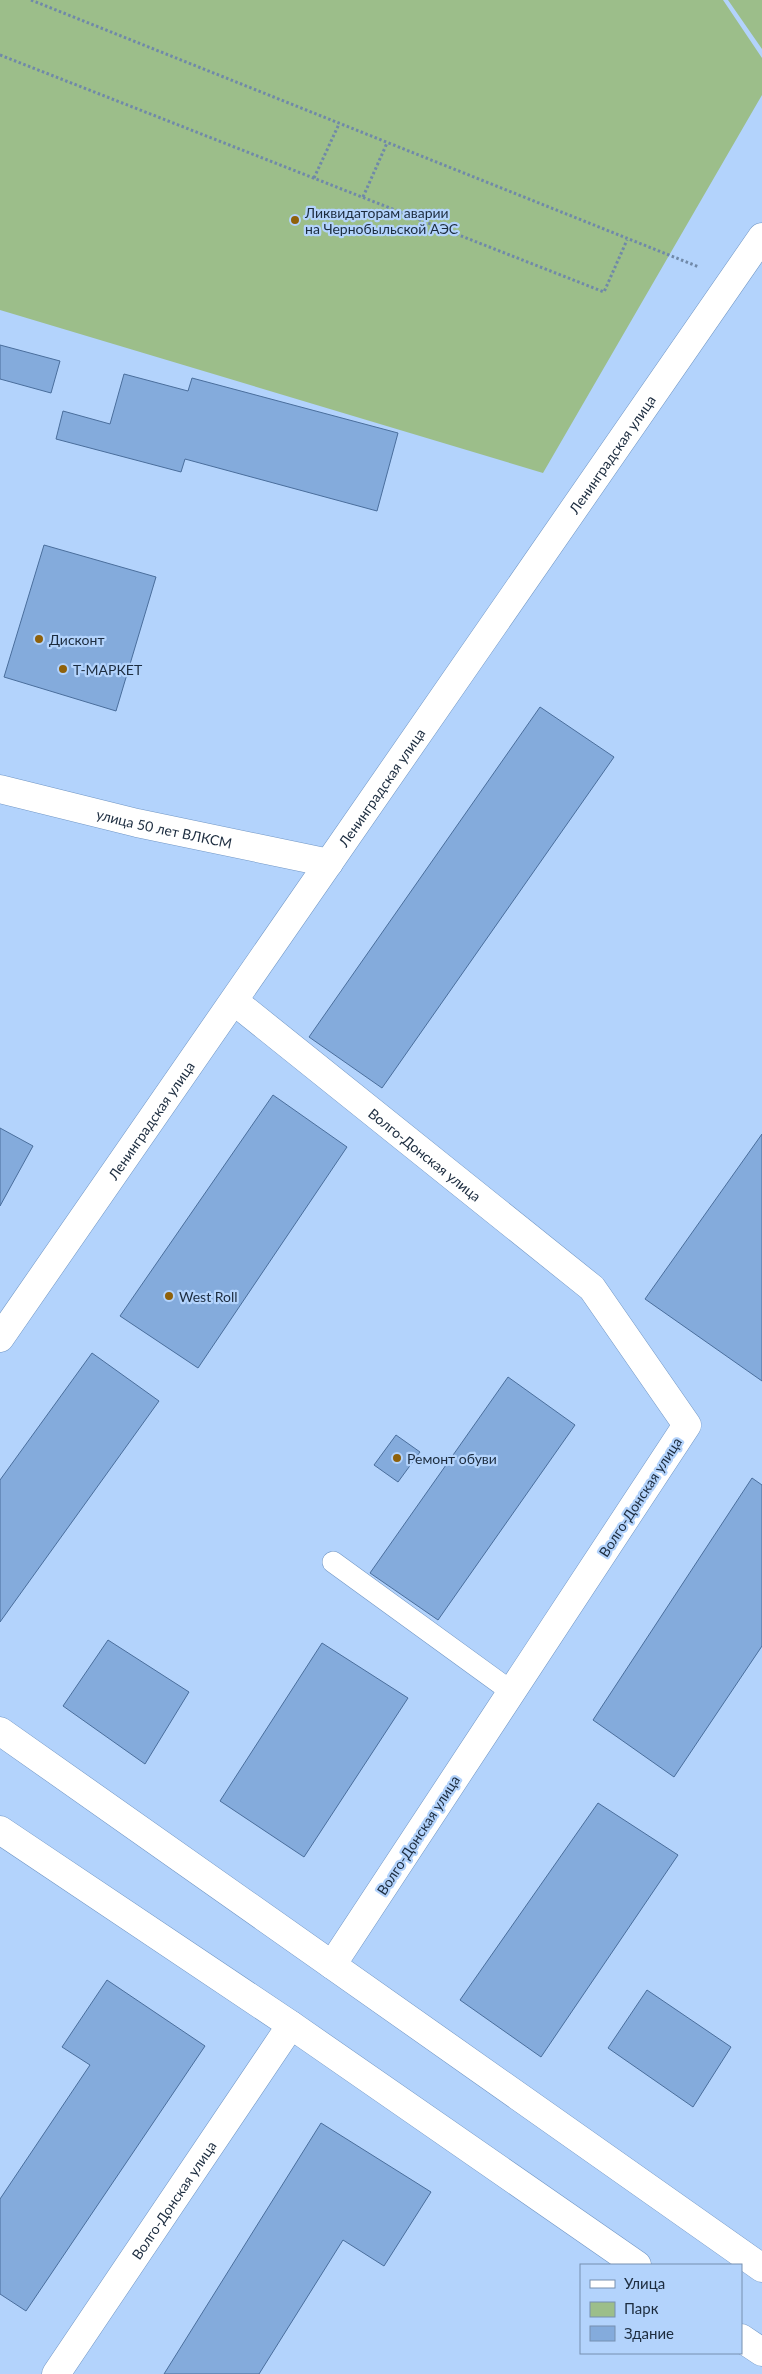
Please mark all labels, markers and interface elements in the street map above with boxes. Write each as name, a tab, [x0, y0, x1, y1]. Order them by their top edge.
place label: Ликвидаторам аварии на Чернобыльской АЭС	[304, 204, 459, 237]
marker: Ликвидаторам аварии на Чернобыльской АЭС	[289, 214, 301, 226]
street label: Ленинградская улица	[564, 392, 659, 517]
place label: Дисконт	[49, 631, 104, 648]
marker: Дисконт	[33, 633, 45, 645]
place label: Т-МАРКЕТ	[73, 661, 143, 678]
marker: Т-МАРКЕТ	[57, 663, 69, 675]
street label: Ленинградская улица	[334, 725, 428, 850]
street label: улица 50 лет ВЛКСМ	[95, 805, 234, 851]
street label: Ленинградская улица	[103, 1058, 198, 1183]
street label: Волго-Донская улица	[366, 1104, 485, 1204]
place label: West Roll	[179, 1288, 238, 1305]
marker: West Roll	[163, 1290, 175, 1302]
street label: Волго-Донская улица	[595, 1434, 685, 1560]
place label: Ремонт обуви	[407, 1450, 497, 1467]
marker: Ремонт обуви	[391, 1452, 403, 1464]
street label: Волго-Донская улица	[373, 1772, 463, 1898]
street label: Волго-Донская улица	[127, 2137, 219, 2262]
legend	[580, 2264, 742, 2354]
text: Улица	[624, 2274, 665, 2292]
text: Парк	[624, 2299, 659, 2317]
text: Здание	[624, 2324, 674, 2342]

